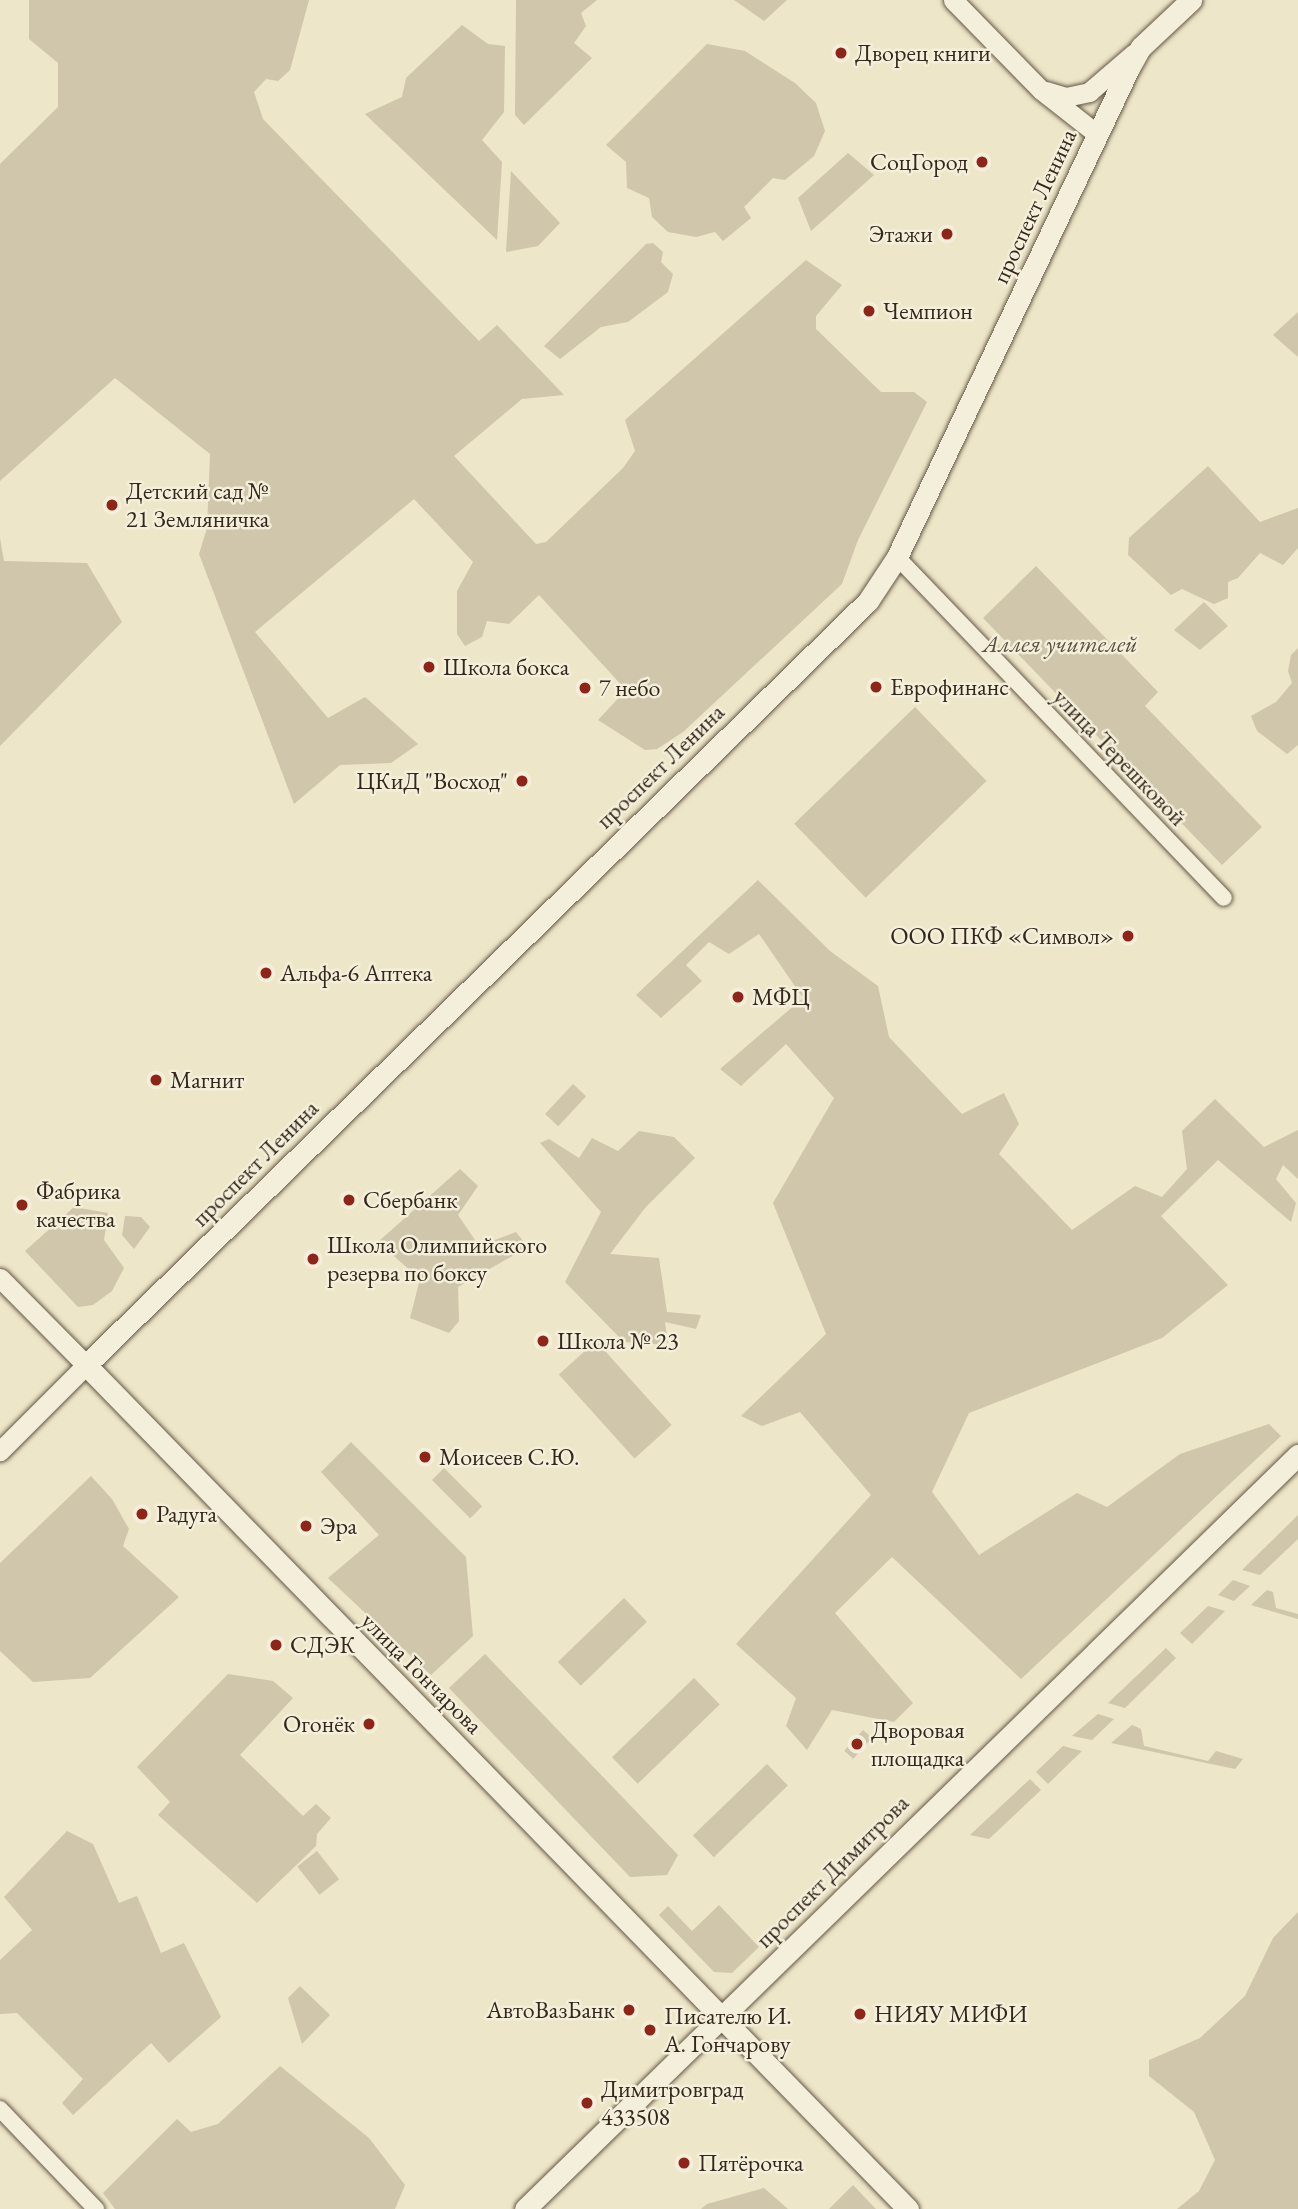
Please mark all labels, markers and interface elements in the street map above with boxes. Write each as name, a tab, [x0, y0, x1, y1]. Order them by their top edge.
place label: Дворец книги	[855, 39, 991, 67]
marker: Дворец книги	[833, 45, 849, 61]
street label: проспект Ленина	[986, 124, 1082, 288]
place label: СоцГород	[870, 148, 968, 176]
marker: СоцГород	[974, 154, 990, 170]
place label: Этажи	[869, 220, 933, 248]
marker: Этажи	[939, 226, 955, 242]
place label: Чемпион	[883, 297, 973, 325]
marker: Чемпион	[861, 303, 877, 319]
place label: Детский сад № 21 Земляничка	[126, 477, 269, 533]
marker: Детский сад № 21 Земляничка	[104, 497, 120, 513]
park label: Аллея учителей	[983, 630, 1137, 658]
place label: Школа бокса	[443, 653, 569, 681]
marker: Школа бокса	[421, 659, 437, 675]
place label: Еврофинанс	[890, 673, 1009, 701]
place label: 7 небо	[599, 674, 660, 702]
marker: Еврофинанс	[868, 679, 884, 695]
marker: 7 небо	[577, 680, 593, 696]
street label: улица Терешковой	[1047, 682, 1193, 832]
street label: проспект Ленина	[590, 698, 730, 834]
place label: ЦКиД "Восход"	[356, 767, 508, 795]
marker: ЦКиД "Восход"	[514, 773, 530, 789]
place label: ООО ПКФ «Символ»	[890, 922, 1114, 950]
marker: ООО ПКФ «Символ»	[1120, 928, 1136, 944]
place label: Альфа-6 Аптека	[280, 959, 432, 987]
marker: Альфа-6 Аптека	[258, 965, 274, 981]
place label: МФЦ	[752, 983, 810, 1011]
marker: МФЦ	[730, 989, 746, 1005]
place label: Магнит	[170, 1066, 244, 1094]
marker: Магнит	[148, 1072, 164, 1088]
street label: проспект Ленина	[186, 1094, 324, 1232]
place label: Фабрика качества	[36, 1177, 121, 1233]
place label: Сбербанк	[363, 1186, 458, 1214]
marker: Сбербанк	[341, 1192, 357, 1208]
marker: Фабрика качества	[14, 1197, 30, 1213]
place label: Школа Олимпийского резерва по боксу	[327, 1231, 547, 1287]
marker: Школа Олимпийского резерва по боксу	[305, 1251, 321, 1267]
place label: Школа № 23	[557, 1327, 679, 1355]
marker: Школа № 23	[535, 1333, 551, 1349]
place label: Моисеев С.Ю.	[439, 1443, 579, 1471]
marker: Моисеев С.Ю.	[417, 1449, 433, 1465]
place label: Радуга	[156, 1500, 217, 1528]
marker: Радуга	[134, 1506, 150, 1522]
place label: Эра	[320, 1512, 357, 1540]
marker: Эра	[298, 1518, 314, 1534]
street label: улица Гончарова	[355, 1606, 489, 1740]
place label: СДЭК	[290, 1631, 355, 1659]
marker: СДЭК	[268, 1637, 284, 1653]
place label: Огонёк	[283, 1710, 355, 1738]
marker: Огонёк	[361, 1716, 377, 1732]
place label: Дворовая площадка	[871, 1716, 965, 1772]
marker: Дворовая площадка	[849, 1736, 865, 1752]
street label: проспект Димитрова	[749, 1788, 915, 1954]
place label: АвтоВазБанк	[486, 1996, 615, 2024]
place label: НИЯУ МИФИ	[874, 2000, 1027, 2028]
marker: АвтоВазБанк	[621, 2002, 637, 2018]
place label: Писателю И. А. Гончарову	[664, 2002, 792, 2058]
marker: НИЯУ МИФИ	[852, 2006, 868, 2022]
marker: Писателю И. А. Гончарову	[642, 2022, 658, 2038]
place label: Димитровград 433508	[601, 2075, 744, 2131]
marker: Димитровград 433508	[579, 2095, 595, 2111]
place label: Пятёрочка	[698, 2149, 804, 2177]
marker: Пятёрочка	[676, 2155, 692, 2171]

